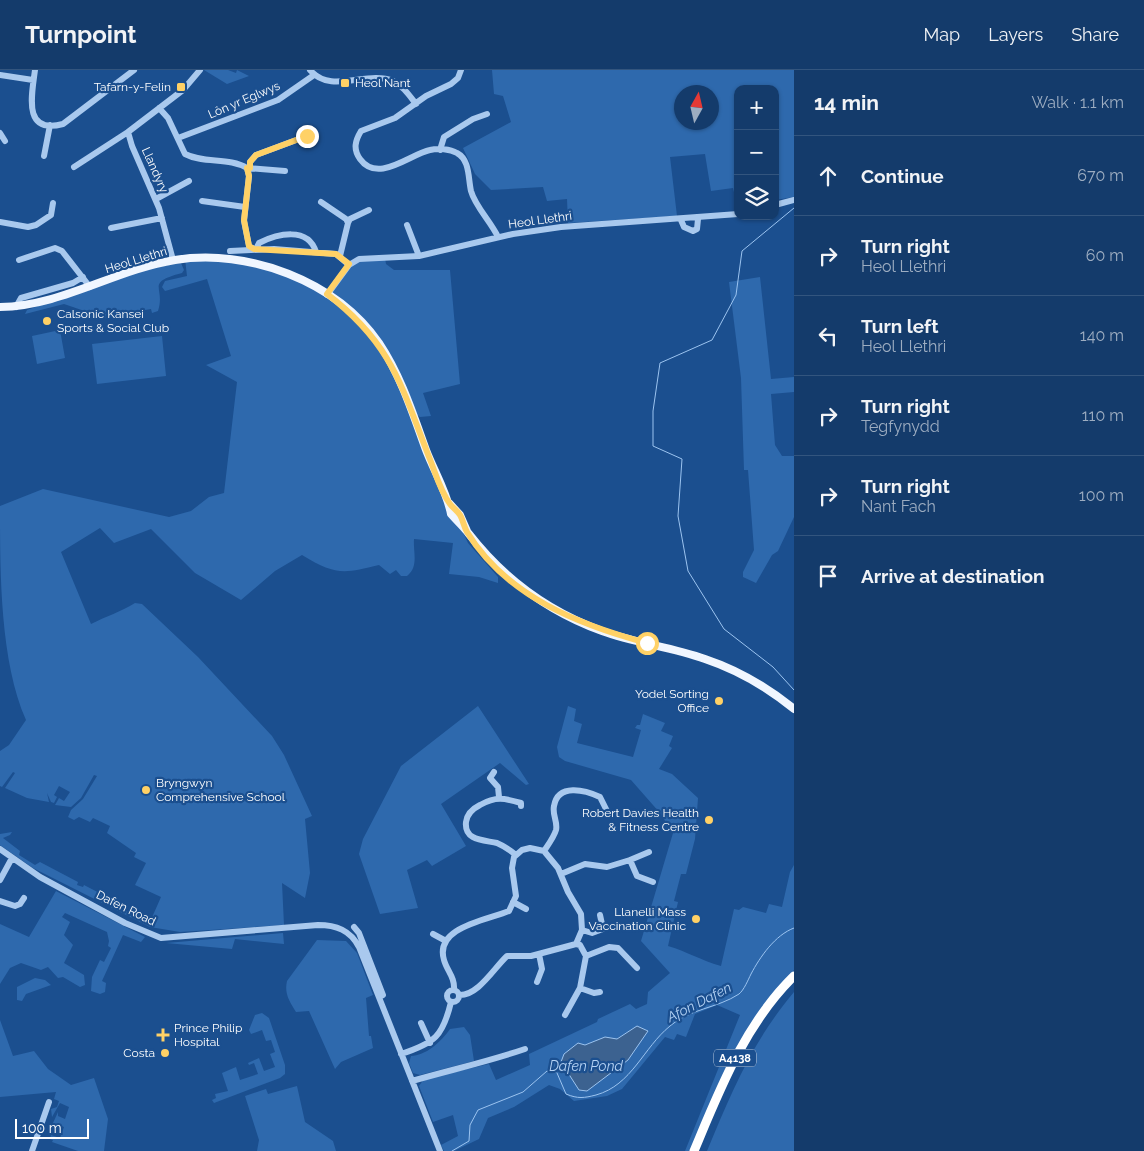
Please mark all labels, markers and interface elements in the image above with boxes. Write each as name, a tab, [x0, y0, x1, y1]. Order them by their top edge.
text: Turnpoint	[25, 20, 137, 49]
text: Map	[924, 24, 960, 45]
text: Layers	[988, 24, 1043, 45]
text: Share	[1071, 24, 1119, 45]
place label: Heol Nant	[355, 76, 411, 90]
marker: Heol Nant	[339, 77, 351, 89]
street label: Lôn yr Eglwys	[206, 78, 282, 121]
place label: Tafarn-y-Felin	[94, 80, 171, 94]
marker: Tafarn-y-Felin	[175, 81, 187, 93]
north arrow	[674, 85, 719, 130]
map controls	[734, 85, 779, 220]
button: +	[734, 85, 779, 130]
text: 14 min	[814, 90, 879, 115]
text: Walk · 1.1 km	[1031, 93, 1124, 112]
route end	[296, 125, 319, 148]
button: −	[734, 130, 779, 175]
street label: Llandyry	[139, 145, 171, 195]
icon: ahead	[814, 162, 842, 190]
text: Continue	[861, 165, 944, 187]
text: 670 m	[1077, 166, 1124, 185]
button: layers	[734, 175, 779, 220]
street label: Heol Llethri	[507, 209, 573, 231]
text: Turn right	[861, 235, 950, 257]
icon: right	[814, 242, 842, 270]
street label: Heol Llethri	[103, 244, 169, 276]
text: 60 m	[1086, 246, 1124, 265]
text: Heol Llethri	[861, 257, 946, 276]
place label: Calsonic Kansei Sports & Social Club	[57, 307, 169, 335]
marker: Calsonic Kansei Sports & Social Club	[41, 315, 53, 327]
text: Turn left	[861, 315, 938, 337]
icon: left	[814, 322, 842, 350]
text: 140 m	[1080, 326, 1124, 345]
text: Heol Llethri	[861, 337, 946, 356]
text: Turn right	[861, 395, 950, 417]
icon: right	[814, 402, 842, 430]
text: 110 m	[1082, 406, 1124, 425]
text: Tegfynydd	[861, 417, 940, 436]
text: Turn right	[861, 475, 950, 497]
icon: right	[814, 482, 842, 510]
text: 100 m	[1079, 486, 1124, 505]
text: Nant Fach	[861, 497, 936, 516]
icon: arrive	[814, 562, 842, 590]
text: Arrive at destination	[861, 565, 1045, 587]
route start	[636, 632, 659, 655]
place label: Yodel Sorting Office	[635, 687, 709, 715]
marker: Yodel Sorting Office	[713, 695, 725, 707]
place label: Bryngwyn Comprehensive School	[156, 776, 286, 804]
marker: Bryngwyn Comprehensive School	[140, 784, 152, 796]
place label: Robert Davies Health & Fitness Centre	[582, 806, 699, 834]
marker: Robert Davies Health & Fitness Centre	[703, 814, 715, 826]
street label: Dafen Road	[94, 888, 158, 928]
place label: Llanelli Mass Vaccination Clinic	[589, 905, 686, 933]
marker: Llanelli Mass Vaccination Clinic	[690, 913, 702, 925]
water label: Afon Dafen	[663, 979, 734, 1026]
place label: Prince Philip Hospital	[174, 1021, 242, 1049]
marker: Prince Philip Hospital	[156, 1028, 170, 1042]
place label: Costa	[123, 1046, 155, 1060]
marker: Costa	[159, 1047, 171, 1059]
road number: A4138	[714, 1050, 756, 1066]
water label: Dafen Pond	[549, 1058, 623, 1074]
scale bar	[15, 1116, 89, 1139]
text: 100 m	[22, 1120, 62, 1136]

